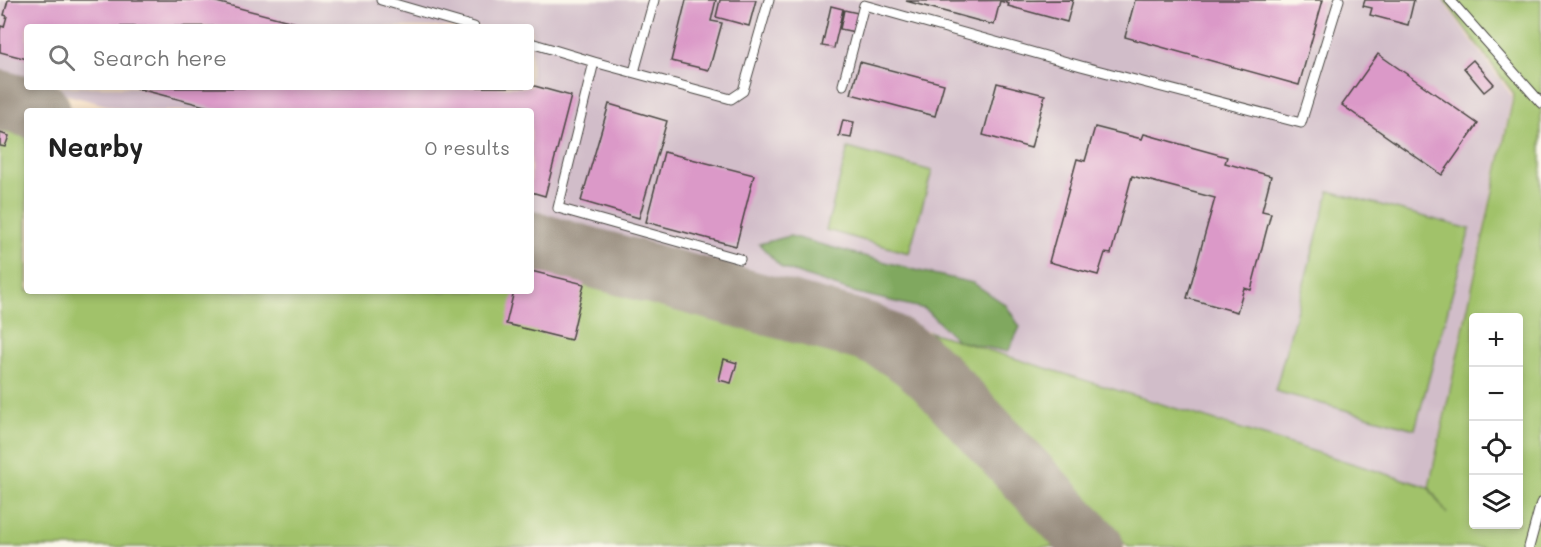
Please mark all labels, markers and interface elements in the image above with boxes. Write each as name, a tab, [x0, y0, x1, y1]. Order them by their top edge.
search box	[24, 24, 534, 90]
icon: search	[45, 41, 78, 74]
text: Search here	[93, 43, 227, 72]
text: Nearby	[48, 130, 143, 164]
text: 0 results	[425, 134, 510, 160]
map controls	[1469, 313, 1523, 529]
button: +	[1469, 313, 1523, 367]
button: −	[1469, 367, 1523, 421]
button: locate	[1469, 421, 1523, 475]
button: layers	[1469, 475, 1523, 529]

